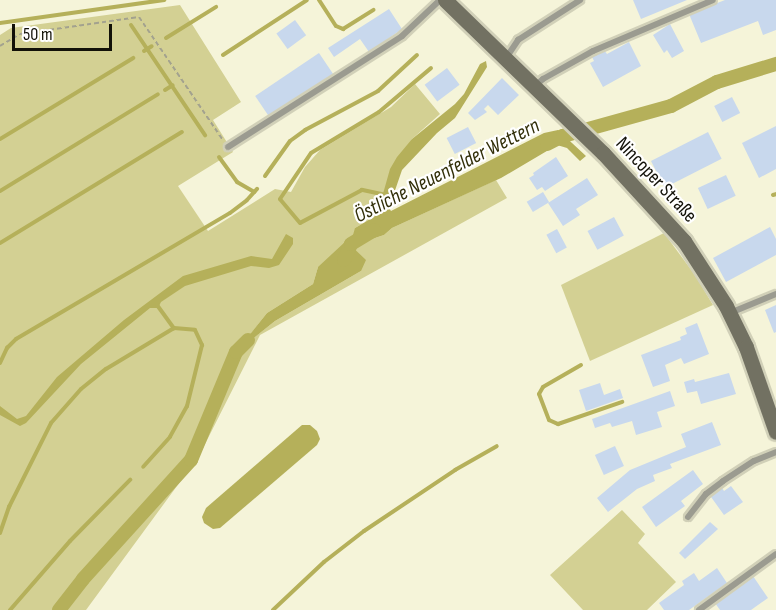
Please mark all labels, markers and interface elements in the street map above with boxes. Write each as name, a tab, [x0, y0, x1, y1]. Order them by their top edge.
scale bar	[15, 12, 116, 50]
text: 50 m	[23, 24, 53, 45]
water label: Östliche Neuenfelder Wettern	[350, 113, 544, 229]
street label: Nincoper Straße	[610, 132, 702, 228]

